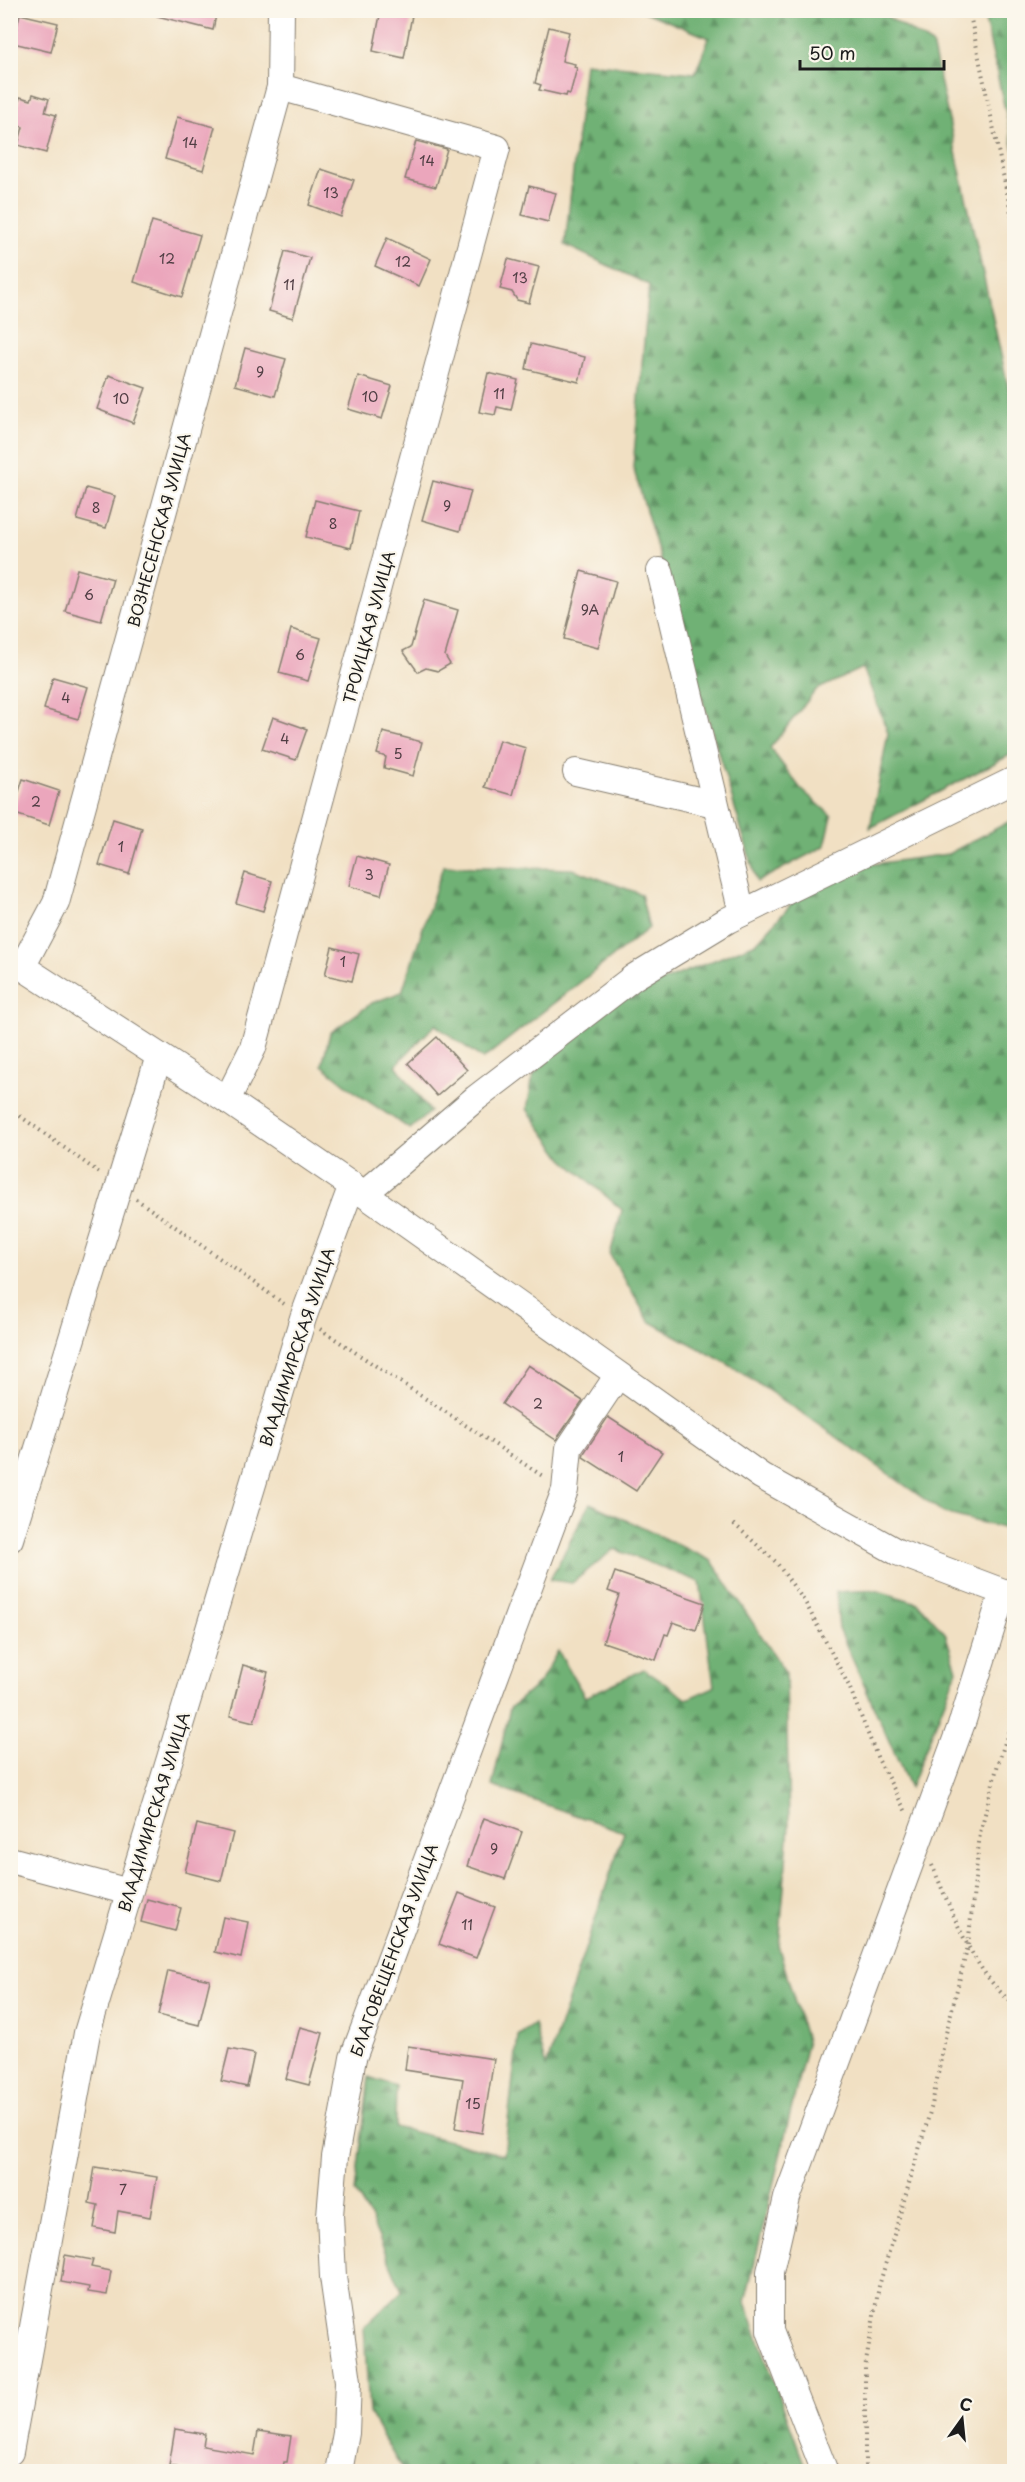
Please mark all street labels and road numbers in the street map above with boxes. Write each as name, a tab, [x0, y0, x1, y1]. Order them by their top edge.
street label: ВОЗНЕСЕНСКАЯ УЛИЦА	[120, 430, 196, 630]
street label: ТРОИЦКАЯ УЛИЦА	[336, 548, 400, 706]
street label: ВЛАДИМИРСКАЯ УЛИЦА	[252, 1244, 340, 1449]
street label: ВЛАДИМИРСКАЯ УЛИЦА	[111, 1709, 195, 1915]
street label: БЛАГОВЕЩЕНСКАЯ УЛИЦА	[343, 1840, 443, 2059]

